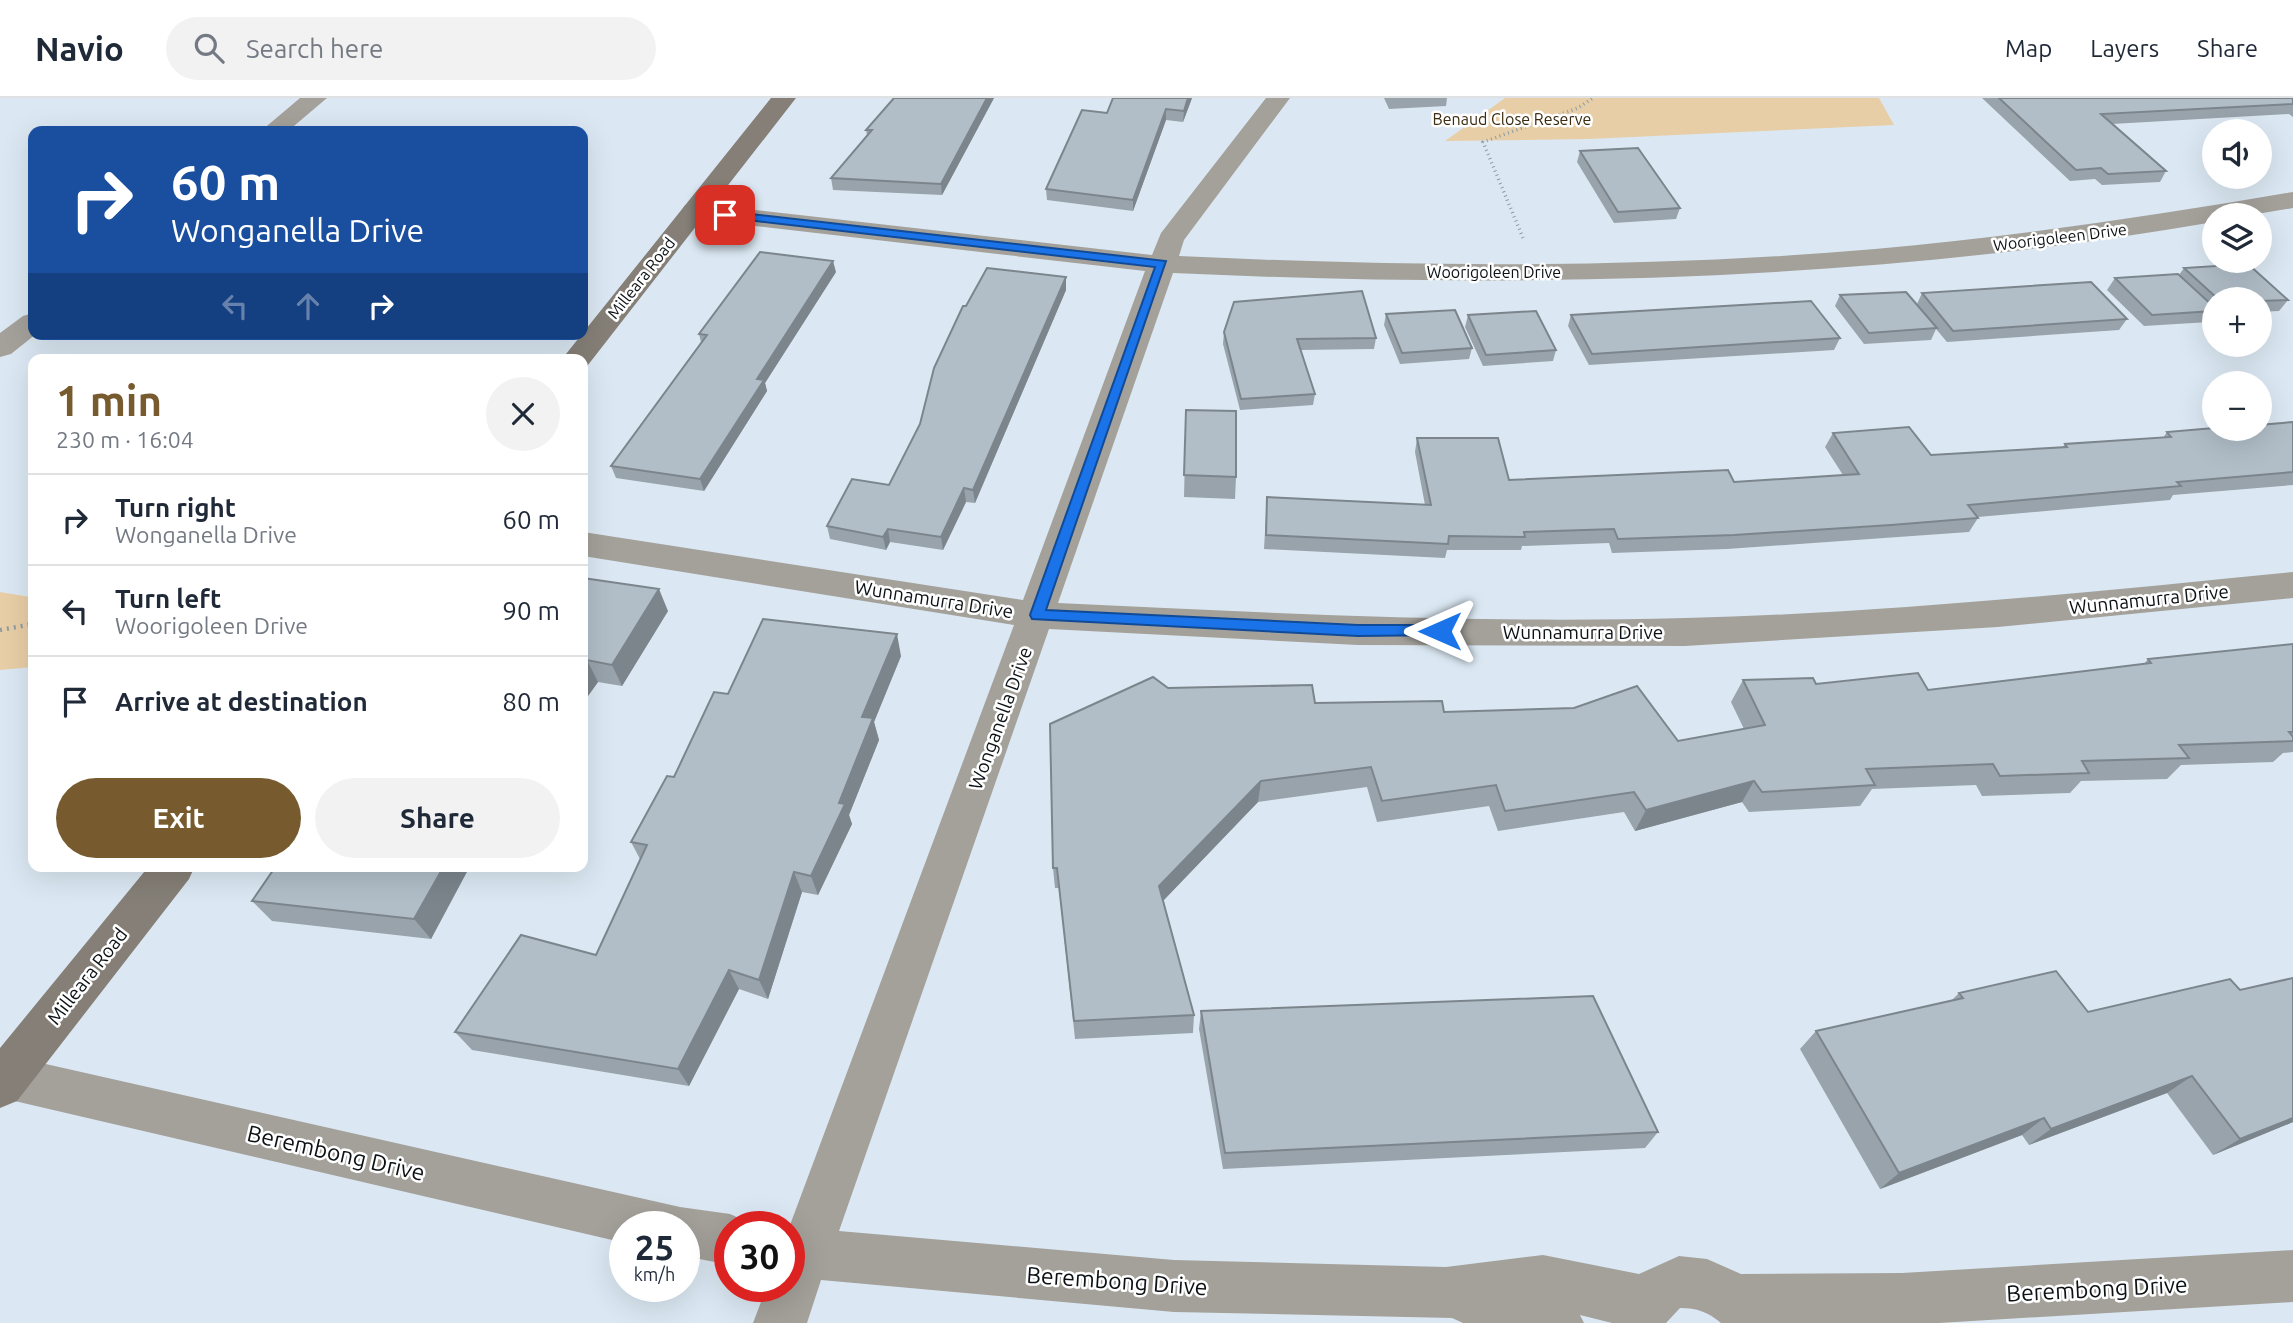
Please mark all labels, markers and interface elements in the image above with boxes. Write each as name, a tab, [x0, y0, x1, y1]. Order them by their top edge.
search box	[166, 17, 656, 80]
icon: search	[190, 29, 228, 67]
text: Navio	[35, 30, 124, 67]
text: Search here	[246, 34, 383, 63]
text: Map	[2005, 35, 2052, 62]
text: Layers	[2090, 35, 2159, 62]
text: Share	[2197, 35, 2258, 62]
park label: Benaud Close Reserve	[1433, 110, 1591, 128]
map controls	[2202, 119, 2272, 441]
button: sound	[2202, 119, 2272, 189]
icon: right	[56, 154, 147, 245]
text: 60 m	[171, 154, 280, 209]
pin	[695, 185, 755, 245]
icon: arrive	[706, 196, 744, 234]
button: layers	[2202, 203, 2272, 273]
text: Wonganella Drive	[171, 212, 424, 248]
street label: Woorigoleen Drive	[1992, 220, 2128, 254]
street label: Milleara Road	[604, 234, 678, 322]
street label: Woorigoleen Drive	[1427, 263, 1561, 281]
icon: left	[216, 287, 254, 325]
icon: ahead	[289, 287, 327, 325]
icon: right	[362, 287, 400, 325]
button: +	[2202, 287, 2272, 357]
button: −	[2202, 371, 2272, 441]
text: 1 min	[56, 377, 162, 424]
button: close	[486, 377, 560, 451]
text: 230 m · 16:04	[56, 427, 194, 452]
text: Turn right	[115, 493, 236, 522]
icon: right	[56, 501, 94, 539]
text: 60 m	[502, 505, 560, 534]
text: Wonganella Drive	[115, 522, 297, 547]
street label: Wunnamurra Drive	[853, 576, 1015, 622]
street label: Wunnamurra Drive	[2068, 580, 2230, 618]
text: Turn left	[115, 584, 221, 613]
icon: left	[56, 592, 94, 630]
position arrow	[1403, 594, 1477, 668]
text: 90 m	[502, 596, 560, 625]
text: Woorigoleen Drive	[115, 613, 308, 638]
street label: Wunnamurra Drive	[1503, 621, 1663, 643]
street label: Wonganella Drive	[964, 644, 1036, 792]
icon: arrive	[56, 683, 94, 721]
text: Arrive at destination	[115, 687, 368, 716]
text: 80 m	[502, 687, 560, 716]
button: Exit	[56, 778, 301, 858]
button: Share	[315, 778, 560, 858]
street label: Milleara Road	[42, 923, 132, 1029]
street label: Berembong Drive	[245, 1120, 427, 1185]
speed limit sign: 30	[714, 1211, 805, 1302]
text: 25	[635, 1227, 674, 1267]
street label: Berembong Drive	[1026, 1262, 1208, 1299]
text: km/h	[634, 1264, 675, 1284]
street label: Berembong Drive	[2006, 1271, 2188, 1306]

